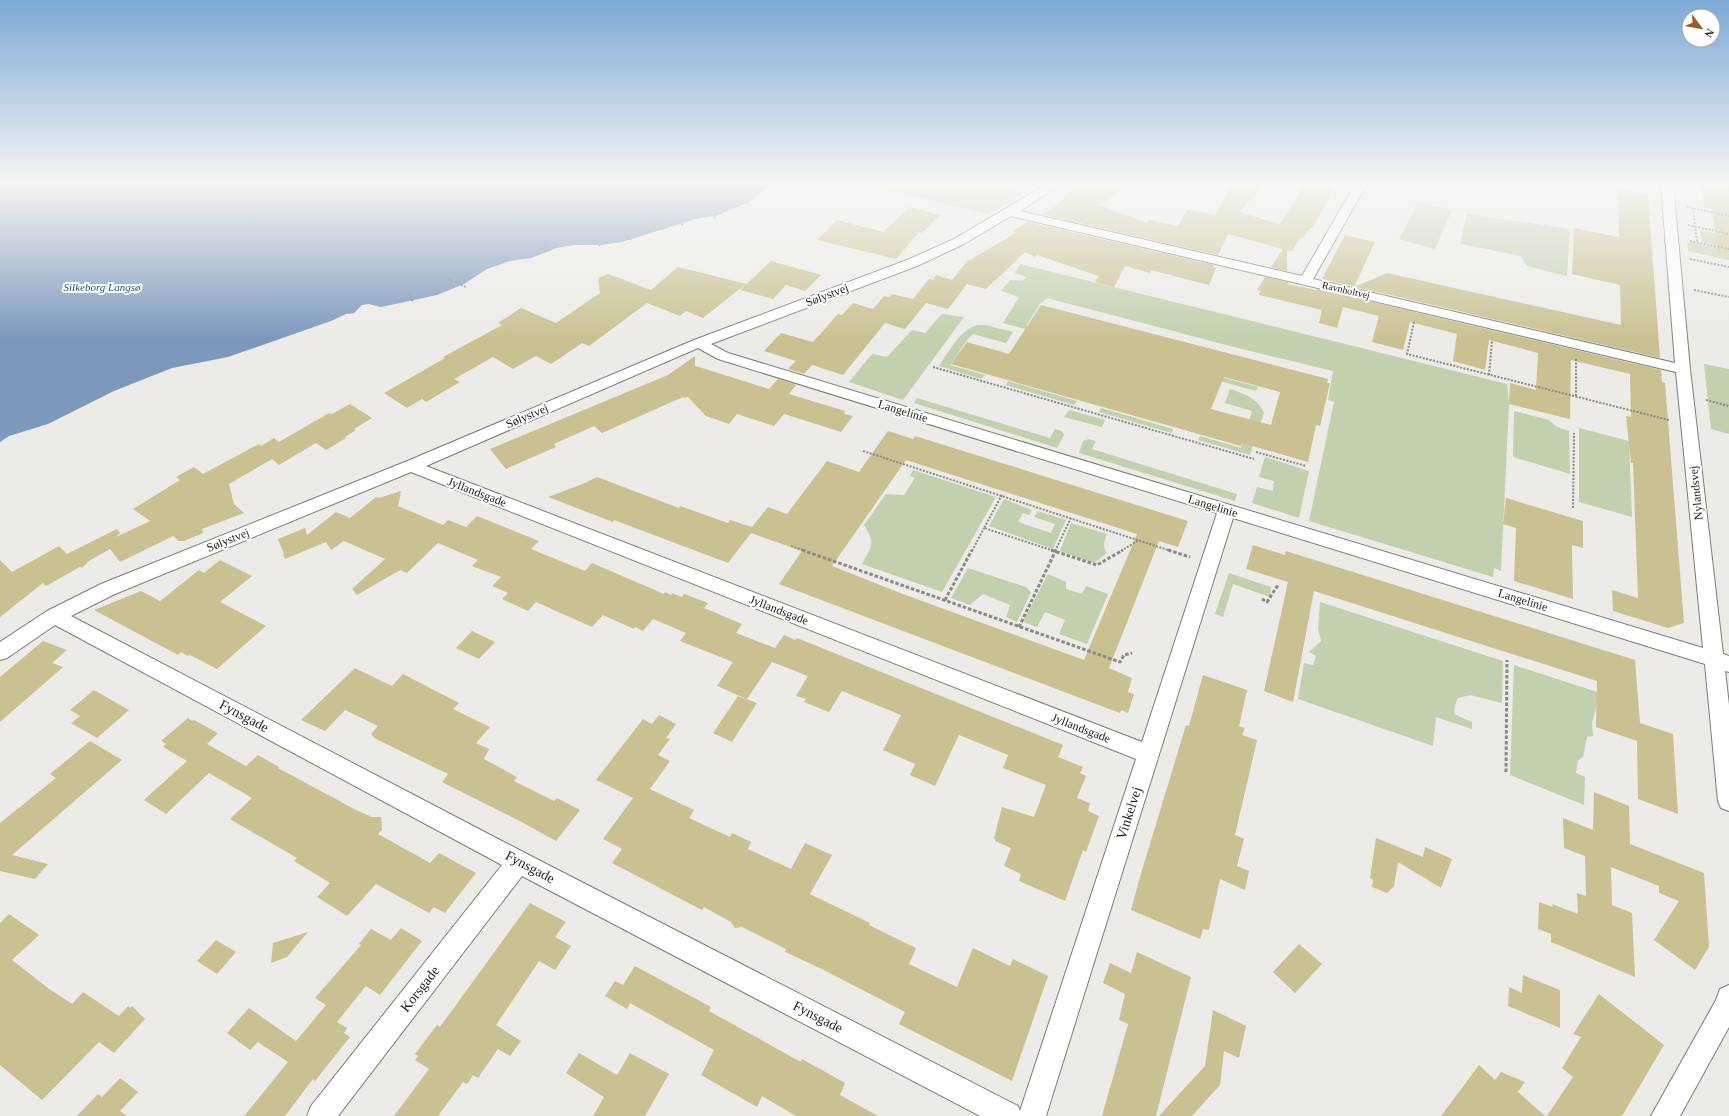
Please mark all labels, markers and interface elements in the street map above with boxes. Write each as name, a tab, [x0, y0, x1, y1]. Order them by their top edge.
north arrow	[1681, 8, 1721, 48]
text: N	[1702, 27, 1717, 40]
street label: Ravnholtvej	[1321, 279, 1371, 301]
street label: Sølystvej	[804, 280, 850, 310]
water label: Silkeborg Langsø	[64, 281, 141, 293]
street label: Langelinie	[876, 397, 930, 425]
street label: Sølystvej	[504, 401, 550, 431]
street label: Nylandsvej	[1686, 465, 1706, 521]
street label: Jyllandsgade	[446, 474, 508, 510]
street label: Langelinie	[1186, 492, 1240, 520]
street label: Sølystvej	[205, 525, 251, 555]
street label: Langelinie	[1496, 586, 1550, 614]
street label: Jyllandsgade	[748, 592, 810, 628]
street label: Fynsgade	[217, 697, 271, 735]
street label: Jyllandsgade	[1050, 710, 1112, 746]
street label: Vinkelvej	[1113, 785, 1145, 841]
street label: Fynsgade	[503, 848, 557, 886]
street label: Korsgade	[398, 963, 442, 1015]
street label: Fynsgade	[791, 998, 845, 1036]

